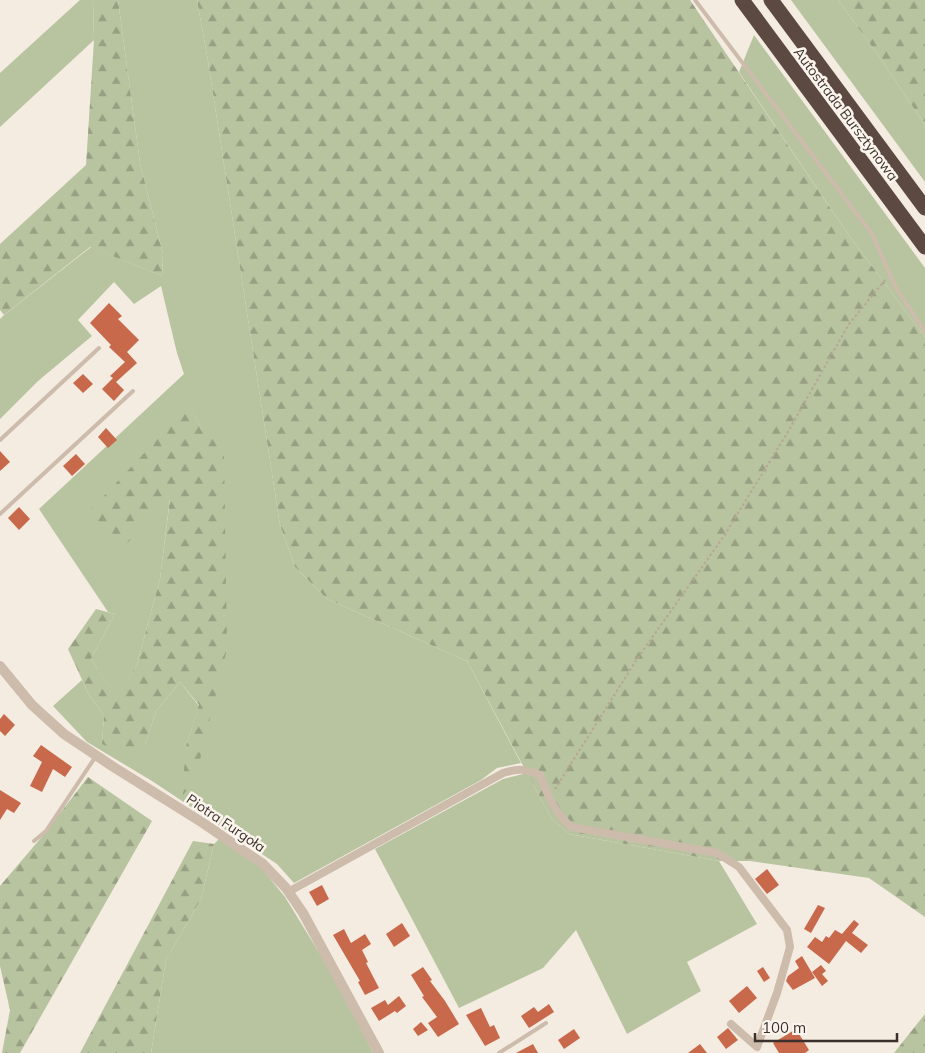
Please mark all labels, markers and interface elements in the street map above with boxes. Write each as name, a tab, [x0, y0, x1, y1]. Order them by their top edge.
street label: Autostrada Bursztynowa	[790, 44, 902, 184]
street label: Piotra Furgoła	[183, 790, 269, 856]
scale bar	[755, 1010, 898, 1042]
text: 100 m	[762, 1018, 806, 1037]

